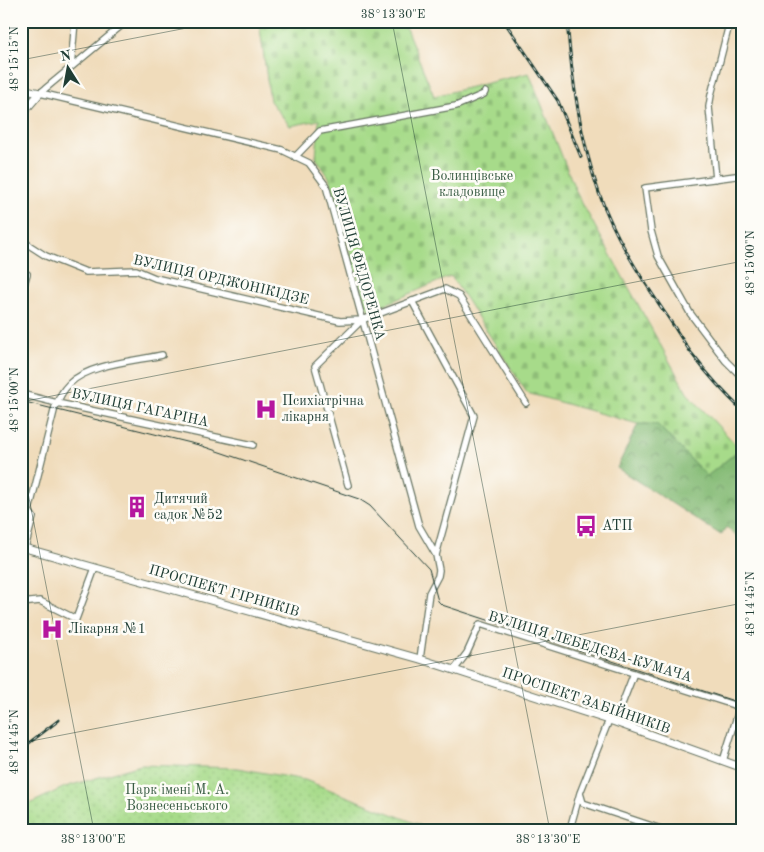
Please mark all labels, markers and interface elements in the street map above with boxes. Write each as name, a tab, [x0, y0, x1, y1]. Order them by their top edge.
text: 38°13'30"E	[361, 9, 425, 21]
text: 48°15'15"N	[8, 26, 21, 92]
north arrow	[42, 42, 92, 92]
text: N	[59, 48, 73, 64]
park label: Волинцівське кладовище	[431, 169, 513, 199]
street label: ВУЛИЦЯ ФЕДОРЕНКА	[330, 186, 388, 342]
text: 48°15'00"N	[744, 230, 757, 296]
street label: ВУЛИЦЯ ОРДЖОНІКІДЗЕ	[132, 253, 310, 307]
text: 48°15'00"N	[8, 367, 21, 433]
street label: ВУЛИЦЯ ГАГАРІНА	[70, 387, 210, 429]
place label: Психіатрічна лікарня	[282, 394, 364, 424]
hospital icon: Психіатрічна лікарня	[253, 396, 279, 422]
place label: Дитячий садок №52	[154, 492, 223, 522]
building icon: Дитячий садок №52	[124, 494, 150, 520]
bus stop icon: АТП	[573, 513, 599, 539]
place label: АТП	[602, 519, 633, 533]
street label: ПРОСПЕКТ ГІРНИКІВ	[147, 563, 301, 619]
text: 48°14'45"N	[744, 571, 757, 637]
street label: ВУЛИЦЯ ЛЕБЕДЄВА-КУМАЧА	[486, 609, 694, 685]
hospital icon: Лікарня №1	[39, 616, 65, 642]
place label: Лікарня №1	[68, 622, 146, 636]
street label: ПРОСПЕКТ ЗАБІЙНИКІВ	[500, 662, 673, 736]
text: 48°14'45"N	[8, 709, 21, 775]
park label: Парк імені М. А. Вознесеньського	[125, 783, 229, 813]
text: 38°13'00"E	[61, 834, 125, 846]
text: 38°13'30"E	[516, 834, 580, 846]

